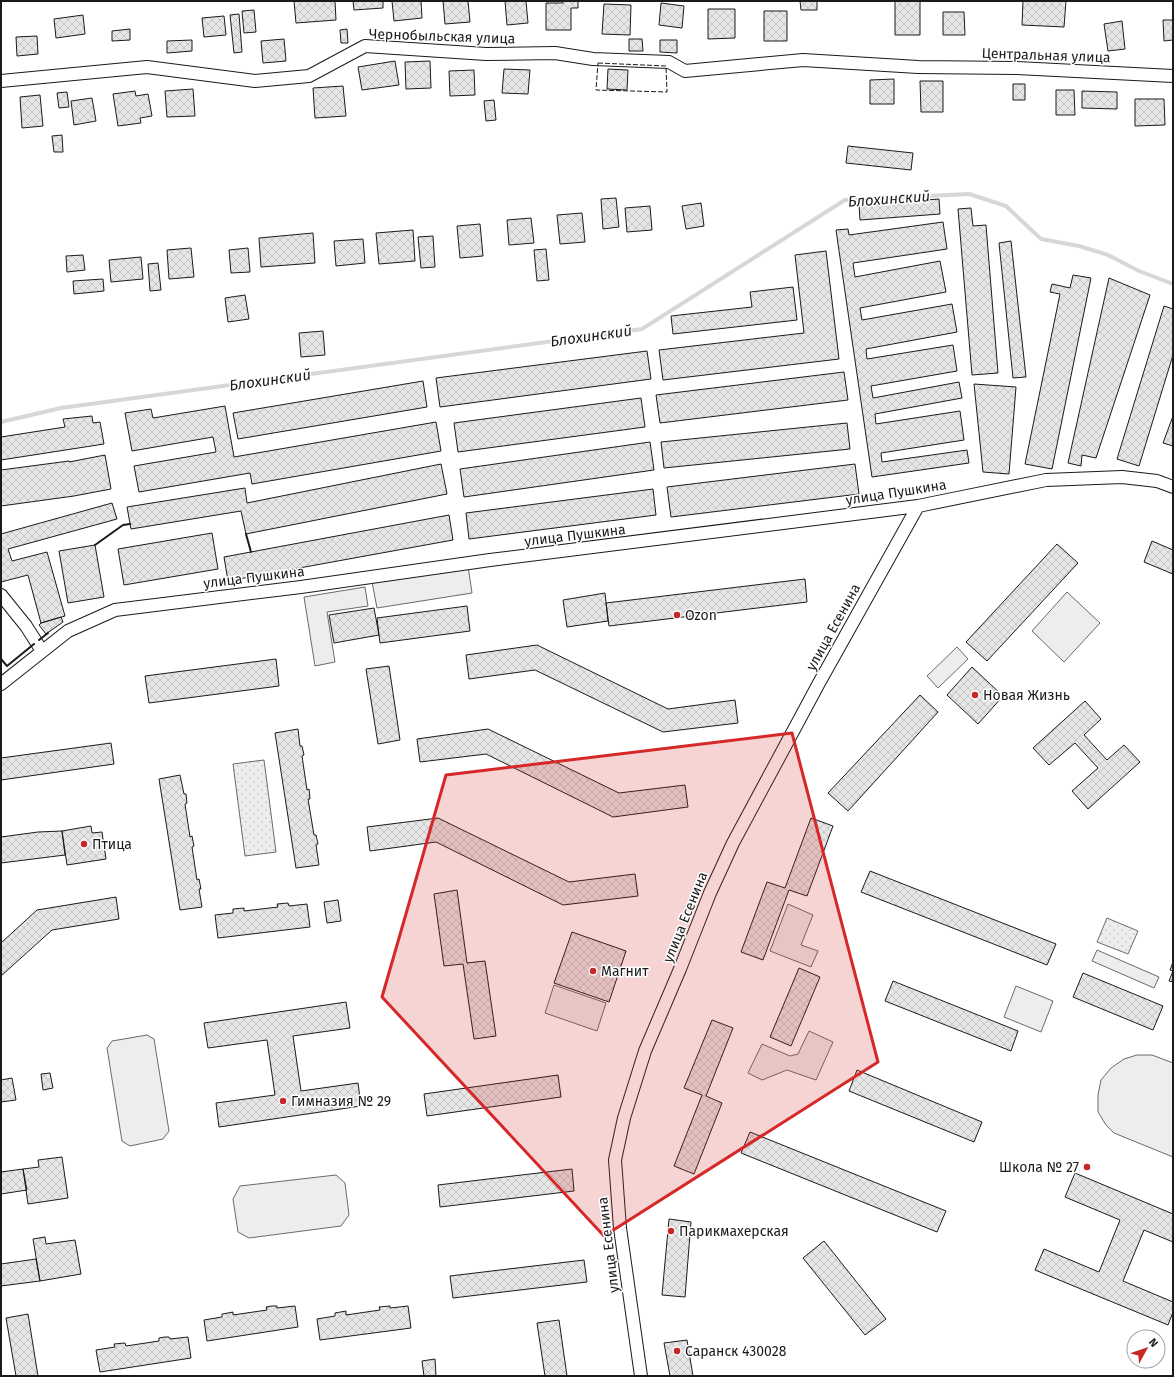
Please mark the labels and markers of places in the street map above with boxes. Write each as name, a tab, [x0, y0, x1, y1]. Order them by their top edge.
place label: Ozon	[685, 607, 717, 624]
marker: Ozon	[672, 610, 682, 620]
place label: Новая Жизнь	[983, 687, 1070, 704]
marker: Новая Жизнь	[970, 690, 980, 700]
place label: Птица	[92, 836, 132, 853]
marker: Птица	[79, 839, 89, 849]
place label: Магнит	[601, 963, 649, 980]
marker: Магнит	[588, 966, 598, 976]
place label: Гимназия № 29	[291, 1093, 391, 1110]
marker: Гимназия № 29	[278, 1096, 288, 1106]
place label: Школа № 27	[999, 1159, 1079, 1176]
marker: Школа № 27	[1082, 1162, 1092, 1172]
place label: Парикмахерская	[679, 1223, 789, 1240]
marker: Парикмахерская	[666, 1226, 676, 1236]
place label: Саранск 430028	[685, 1343, 787, 1360]
marker: Саранск 430028	[672, 1346, 682, 1356]

